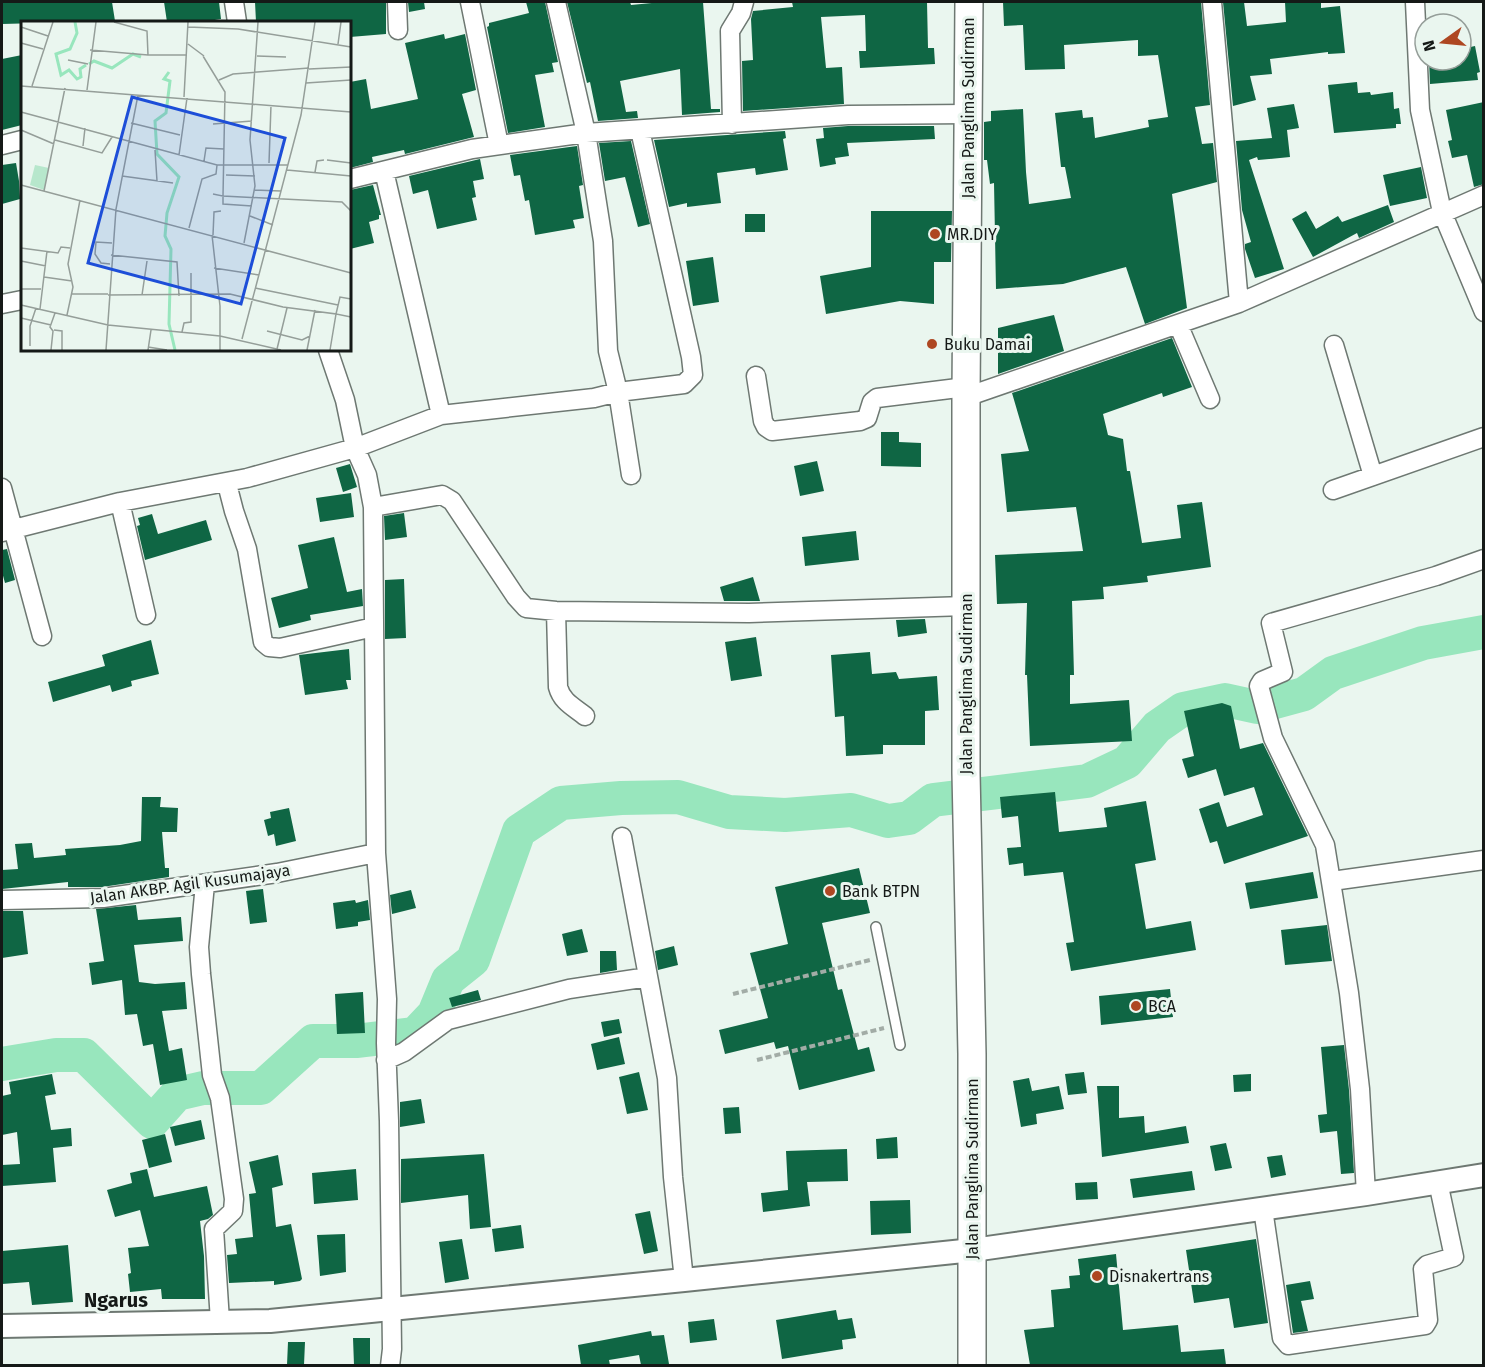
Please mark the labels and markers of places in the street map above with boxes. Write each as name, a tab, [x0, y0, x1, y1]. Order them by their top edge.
place label: MR.DIY	[947, 225, 997, 244]
marker: MR.DIY	[928, 227, 942, 241]
place label: Buku Damai	[944, 335, 1030, 354]
marker: Buku Damai	[925, 337, 939, 351]
place label: Bank BTPN	[842, 882, 920, 901]
marker: Bank BTPN	[823, 884, 837, 898]
place label: BCA	[1148, 997, 1177, 1016]
marker: BCA	[1129, 999, 1143, 1013]
place label: Disnakertrans	[1109, 1267, 1209, 1286]
marker: Disnakertrans	[1090, 1269, 1104, 1283]

